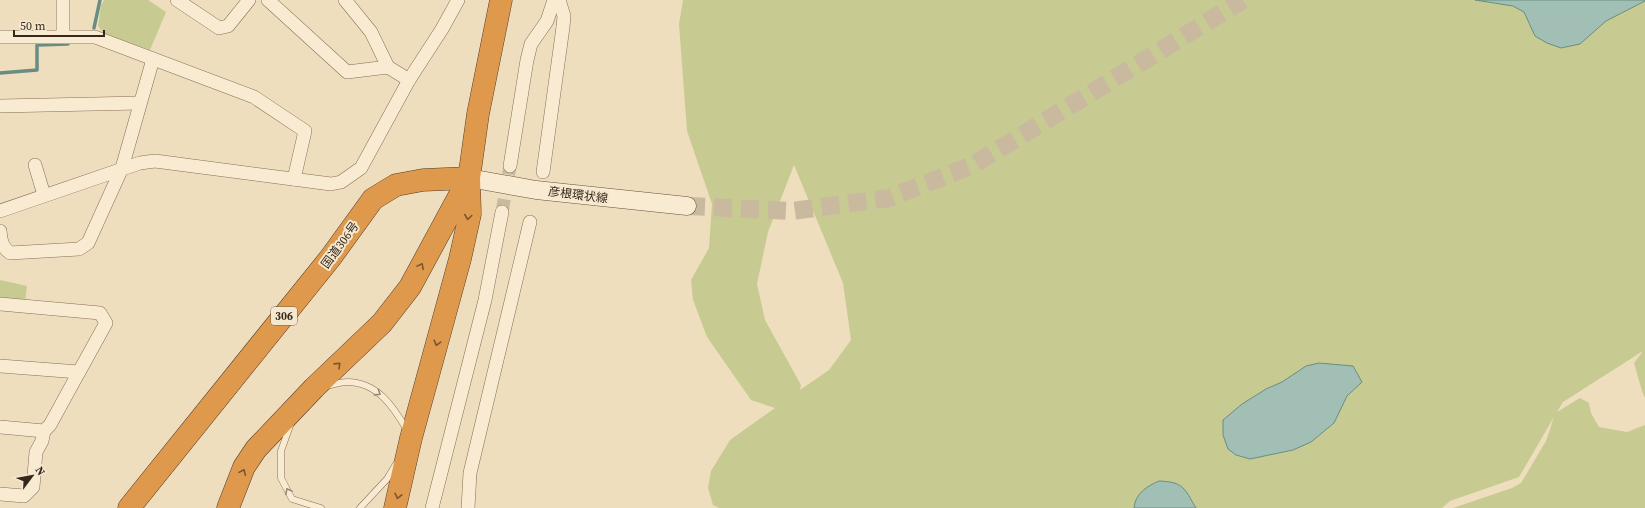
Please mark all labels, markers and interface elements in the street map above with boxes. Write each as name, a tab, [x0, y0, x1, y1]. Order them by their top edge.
scale bar	[14, 12, 104, 38]
text: 50 m	[20, 18, 46, 34]
street label: 彦根環状線	[547, 183, 609, 207]
one-way arrow	[464, 214, 473, 220]
street label: 国道306号	[318, 218, 362, 272]
one-way arrow	[416, 263, 424, 270]
road number: 306	[271, 307, 297, 325]
one-way arrow	[433, 339, 442, 346]
one-way arrow	[333, 362, 341, 370]
one-way arrow	[374, 388, 381, 395]
north arrow	[12, 456, 52, 496]
text: N	[32, 464, 49, 478]
one-way arrow	[238, 469, 246, 476]
one-way arrow	[285, 488, 293, 495]
one-way arrow	[394, 492, 403, 499]

